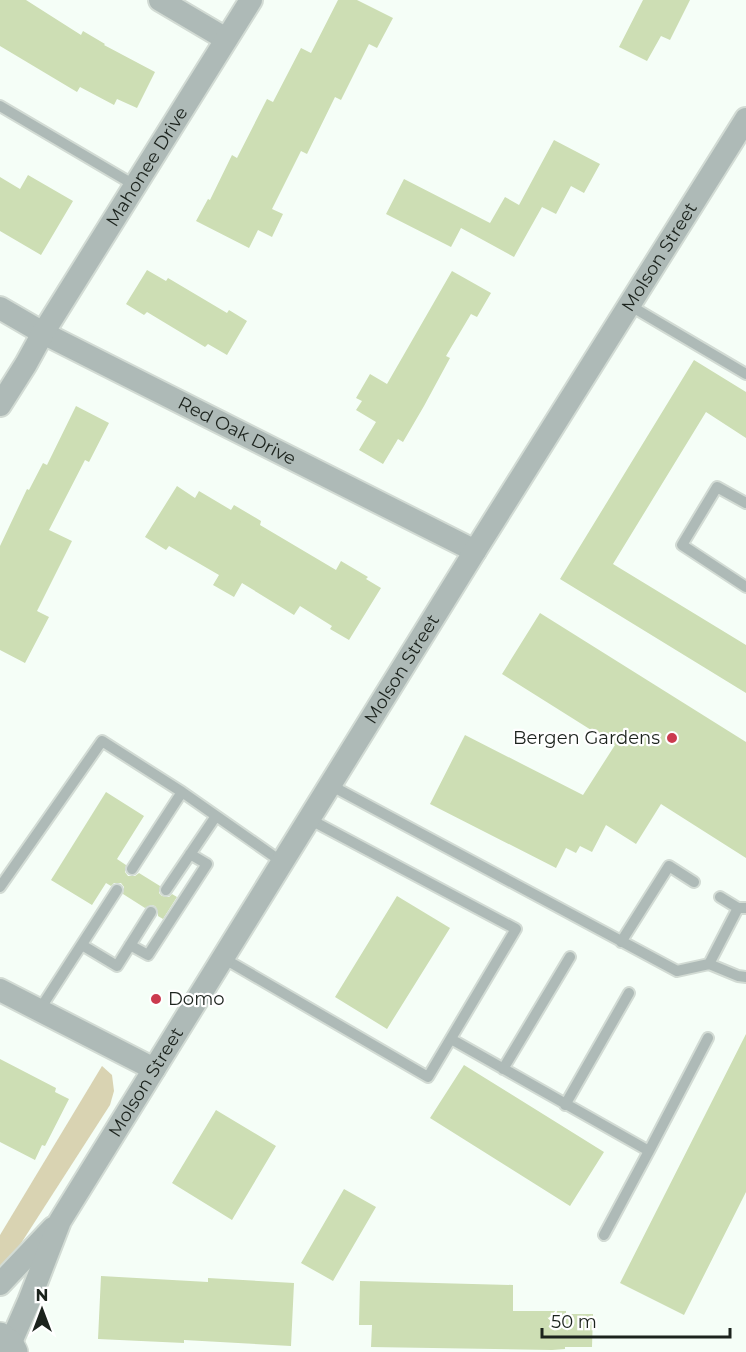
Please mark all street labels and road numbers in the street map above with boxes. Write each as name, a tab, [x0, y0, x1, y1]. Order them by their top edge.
street label: Mahonee Drive	[101, 103, 193, 231]
street label: Molson Street	[617, 198, 702, 316]
street label: Red Oak Drive	[174, 392, 300, 470]
street label: Molson Street	[360, 610, 444, 728]
street label: Molson Street	[104, 1023, 188, 1141]

